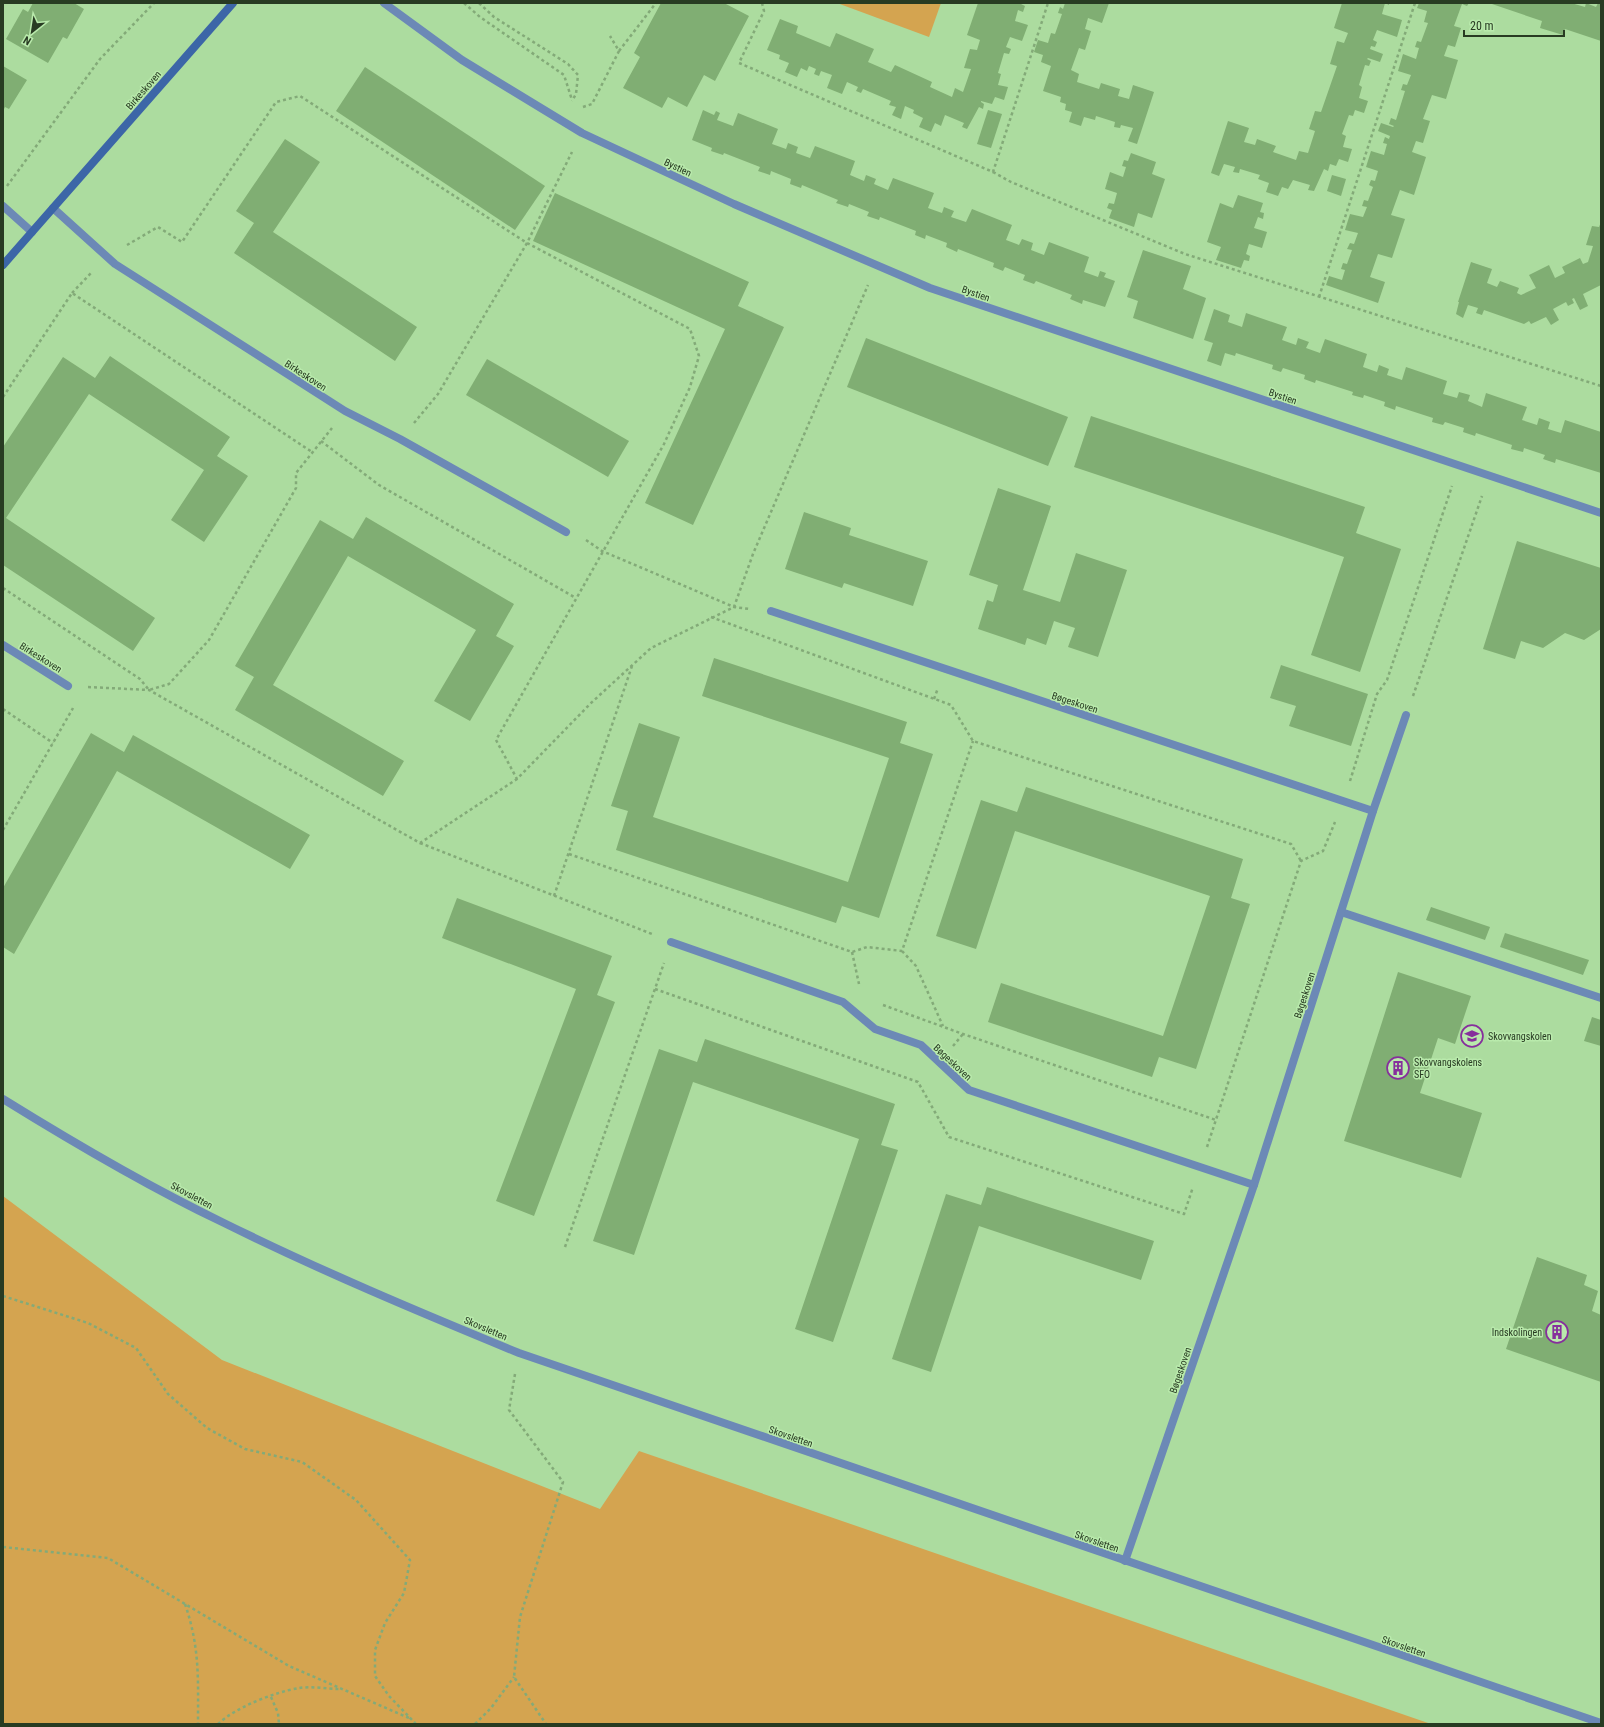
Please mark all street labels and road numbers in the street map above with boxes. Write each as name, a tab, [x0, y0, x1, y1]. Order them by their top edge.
street label: Birkeskoven	[124, 69, 163, 112]
street label: Bystien	[662, 156, 693, 179]
street label: Bystien	[960, 284, 991, 303]
street label: Birkeskoven	[283, 358, 329, 393]
street label: Bystien	[1267, 387, 1298, 406]
street label: Birkeskoven	[18, 640, 64, 675]
street label: Bøgeskoven	[1050, 690, 1099, 715]
street label: Bøgeskoven	[1292, 971, 1317, 1020]
street label: Bøgeskoven	[931, 1042, 974, 1083]
street label: Skovsletten	[169, 1180, 215, 1211]
street label: Skovsletten	[463, 1314, 509, 1343]
street label: Bøgeskoven	[1167, 1346, 1194, 1395]
street label: Skovsletten	[767, 1424, 814, 1449]
street label: Skovsletten	[1073, 1529, 1120, 1554]
street label: Skovsletten	[1380, 1634, 1427, 1659]

